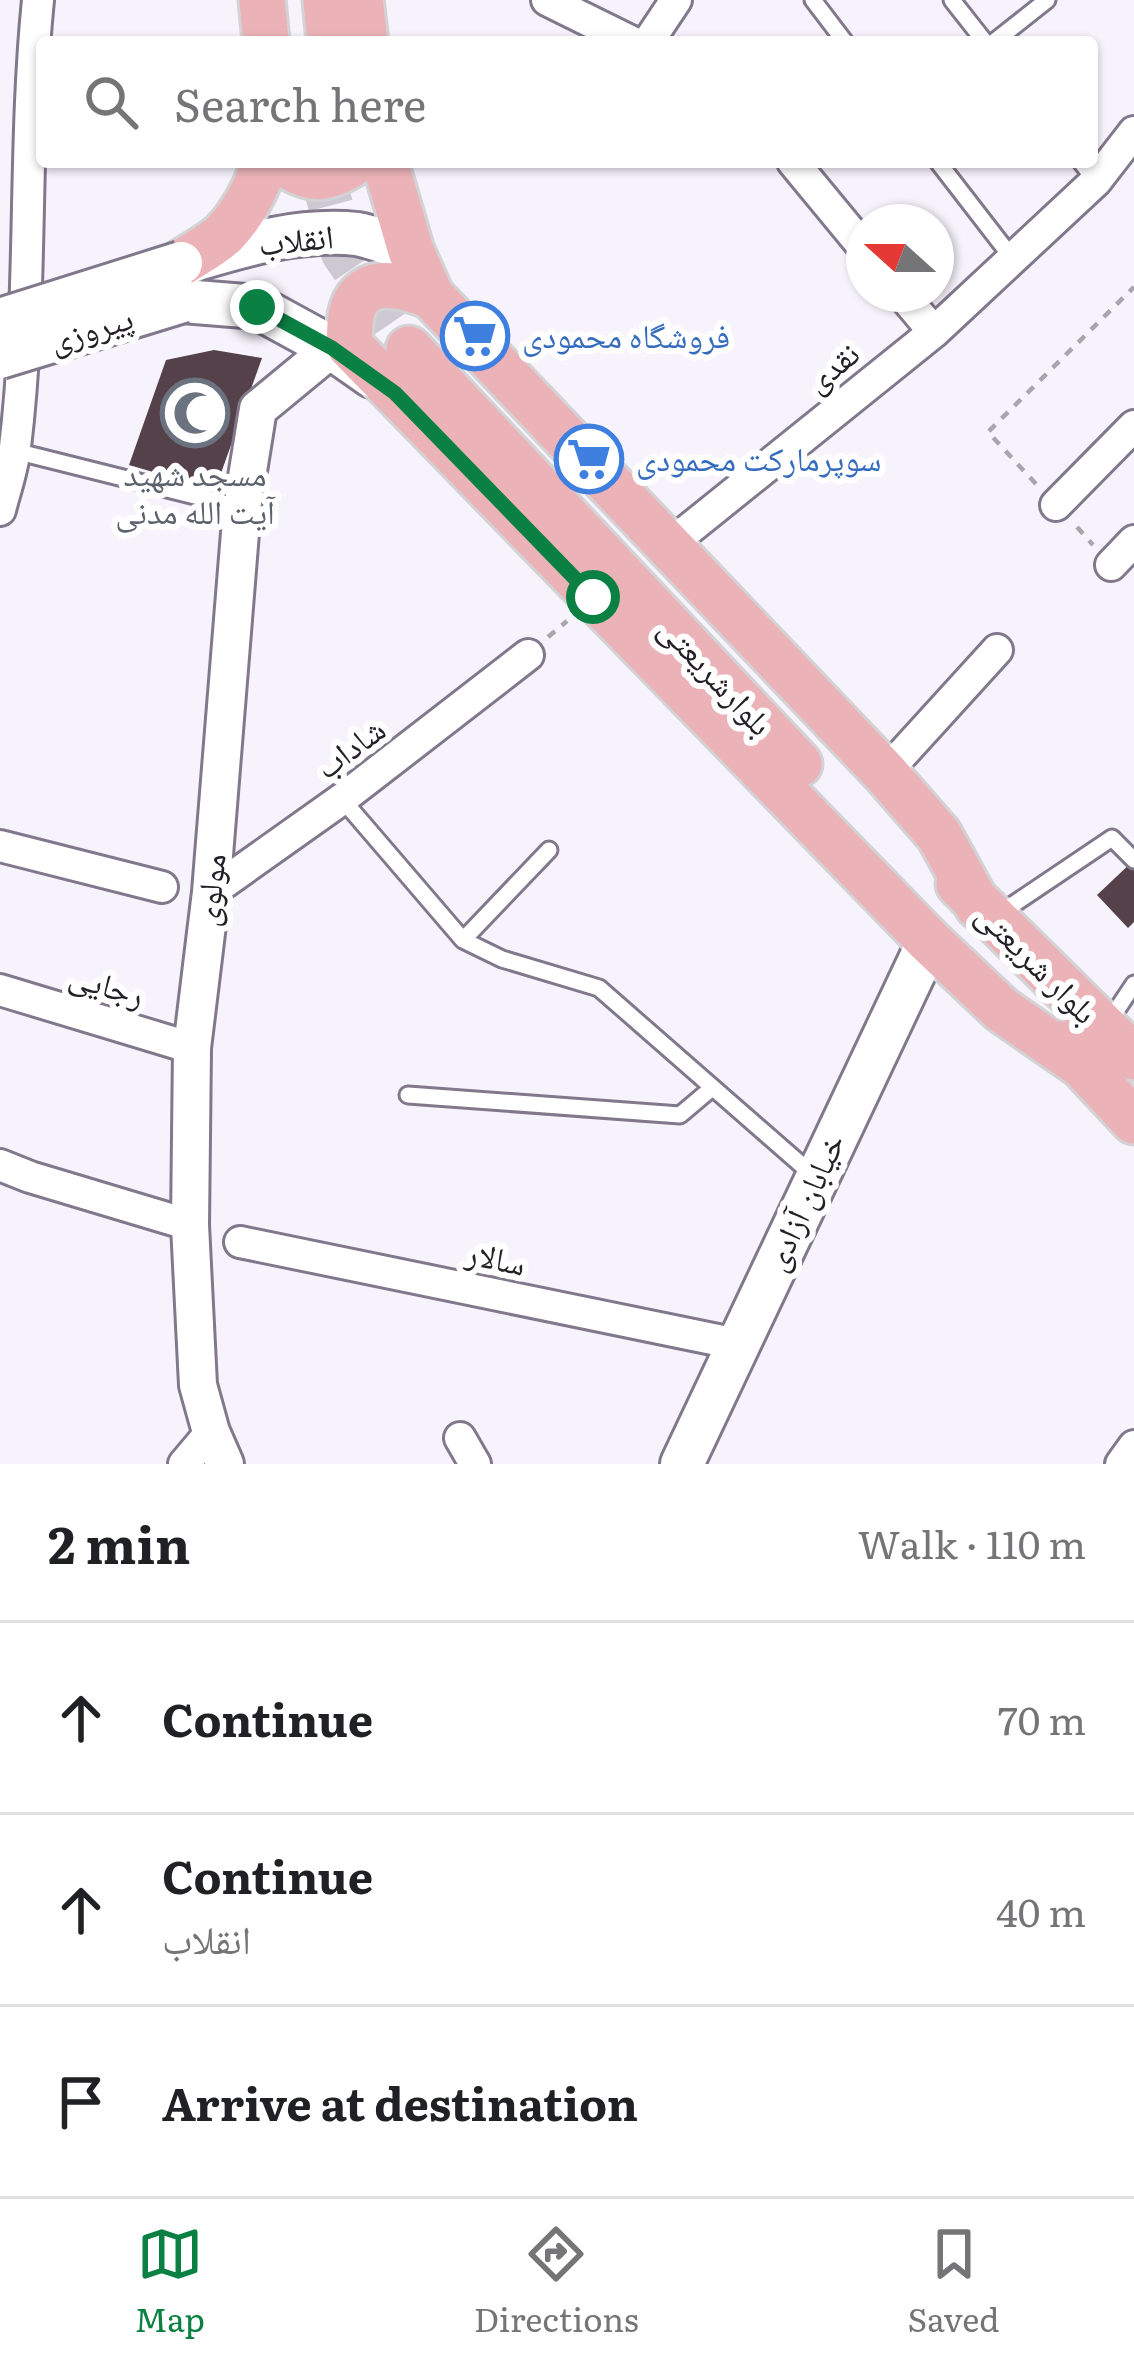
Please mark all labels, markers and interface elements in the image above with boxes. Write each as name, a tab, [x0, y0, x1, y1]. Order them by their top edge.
search box	[36, 36, 1098, 168]
icon: search	[78, 69, 144, 135]
text: Search here	[174, 69, 426, 136]
north arrow	[846, 204, 954, 312]
street label: انقلاب	[256, 209, 336, 266]
route end	[230, 280, 284, 334]
street label: پیروزی	[42, 291, 138, 362]
supermarket icon: فروشگاه محمودی	[440, 301, 510, 371]
place label: فروشگاه محمودی	[522, 309, 730, 358]
street label: نقدی	[793, 328, 868, 402]
mosque icon: مسجد شهید آیت الله مدنی	[160, 378, 230, 448]
supermarket icon: سوپرمارکت محمودی	[554, 424, 624, 494]
place label: سوپرمارکت محمودی	[636, 432, 881, 481]
place label: مسجد شهید آیت الله مدنی	[115, 447, 276, 534]
route start	[566, 570, 620, 624]
street label: بلوارشریعتی	[650, 604, 786, 745]
street label: شاداب	[303, 703, 394, 789]
street label: مولوی	[179, 851, 236, 929]
street label: بلوار شریعتی	[967, 889, 1111, 1033]
street label: رجایی	[64, 948, 151, 1017]
street label: خیابان آزادی	[748, 1124, 855, 1278]
street label: سالار	[461, 1225, 531, 1286]
text: 2 min	[48, 1504, 191, 1580]
text: Walk · 110 m	[858, 1513, 1086, 1571]
text: Continue	[162, 1684, 373, 1751]
icon: ahead	[48, 1685, 114, 1751]
text: 70 m	[998, 1689, 1086, 1747]
text: Continue	[162, 1841, 373, 1908]
icon: ahead	[48, 1877, 114, 1943]
text: 40 m	[996, 1881, 1086, 1939]
text: انقلاب	[162, 1908, 251, 1966]
text: Arrive at destination	[162, 2068, 638, 2135]
icon: arrive	[48, 2069, 114, 2135]
tab: Map	[134, 2221, 205, 2342]
tab: Directions	[474, 2221, 639, 2342]
tab: Saved	[908, 2221, 1000, 2342]

